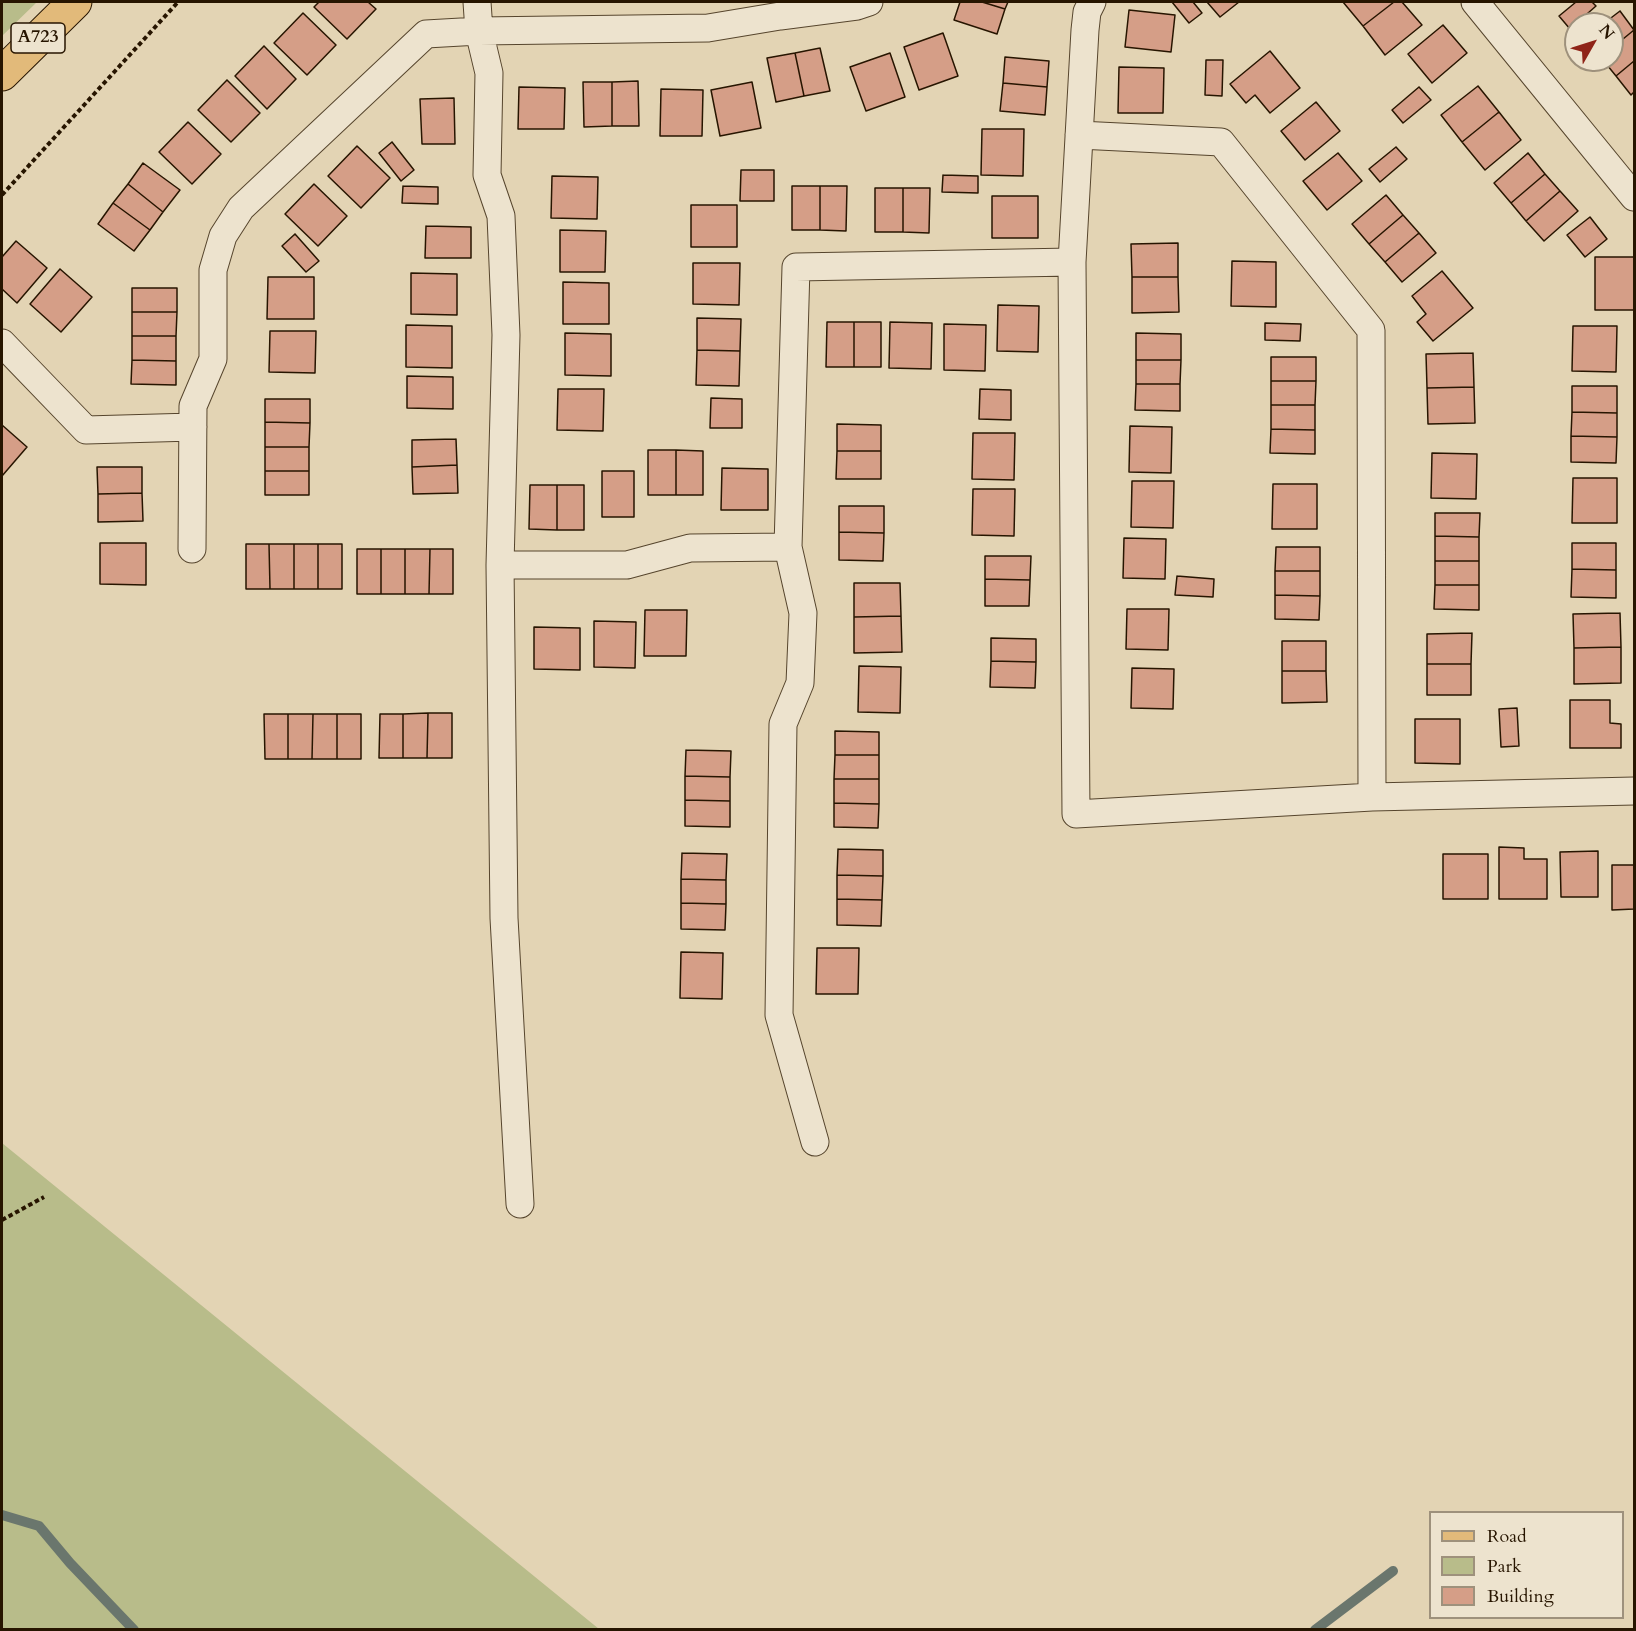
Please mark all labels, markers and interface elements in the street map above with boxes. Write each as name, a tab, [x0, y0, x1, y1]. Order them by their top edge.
north arrow	[1564, 12, 1624, 72]
text: N	[1594, 20, 1619, 44]
road number: A723	[11, 23, 65, 53]
legend	[1429, 1511, 1624, 1619]
text: Road	[1487, 1524, 1527, 1549]
text: Park	[1487, 1554, 1522, 1579]
text: Building	[1487, 1584, 1554, 1609]

